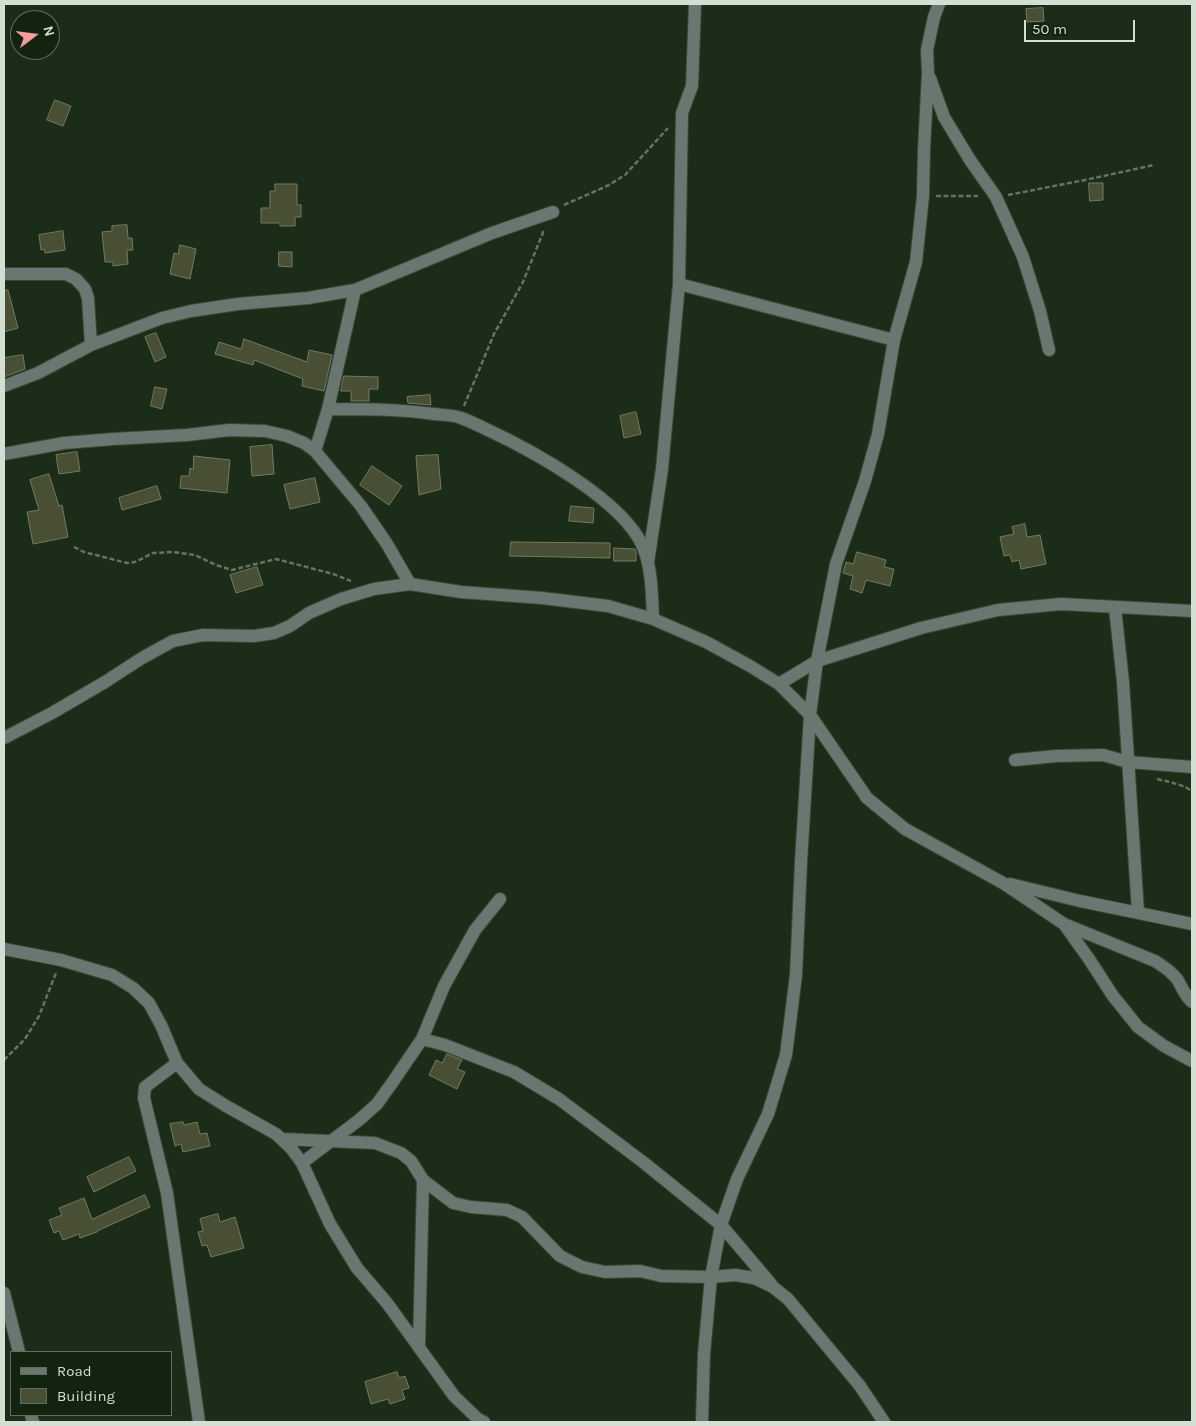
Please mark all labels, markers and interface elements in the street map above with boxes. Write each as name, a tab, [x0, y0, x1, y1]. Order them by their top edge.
north arrow	[10, 10, 60, 60]
scale bar	[1026, 10, 1137, 42]
text: 50 m	[1032, 20, 1067, 38]
text: N	[39, 24, 59, 38]
legend	[10, 1351, 172, 1416]
text: Road	[57, 1362, 92, 1380]
text: Building	[57, 1387, 115, 1405]

